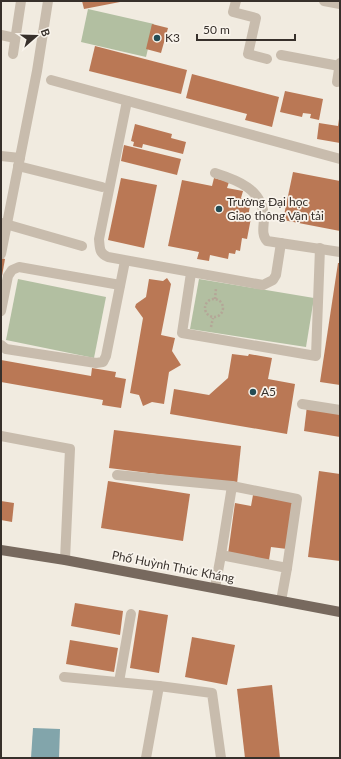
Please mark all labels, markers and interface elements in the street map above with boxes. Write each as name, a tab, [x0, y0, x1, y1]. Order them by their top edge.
north arrow	[16, 16, 56, 56]
scale bar	[197, 16, 295, 42]
text: 50 m	[203, 22, 230, 37]
text: B	[39, 27, 53, 38]
place label: K3	[165, 30, 180, 45]
marker: K3	[152, 33, 162, 43]
place label: Trường Đại học Giao thông Vận tải	[227, 194, 324, 223]
marker: Trường Đại học Giao thông Vận tải	[214, 204, 224, 214]
place label: A5	[261, 384, 276, 399]
marker: A5	[248, 387, 258, 397]
street label: Phố Huỳnh Thúc Kháng	[111, 547, 236, 586]

